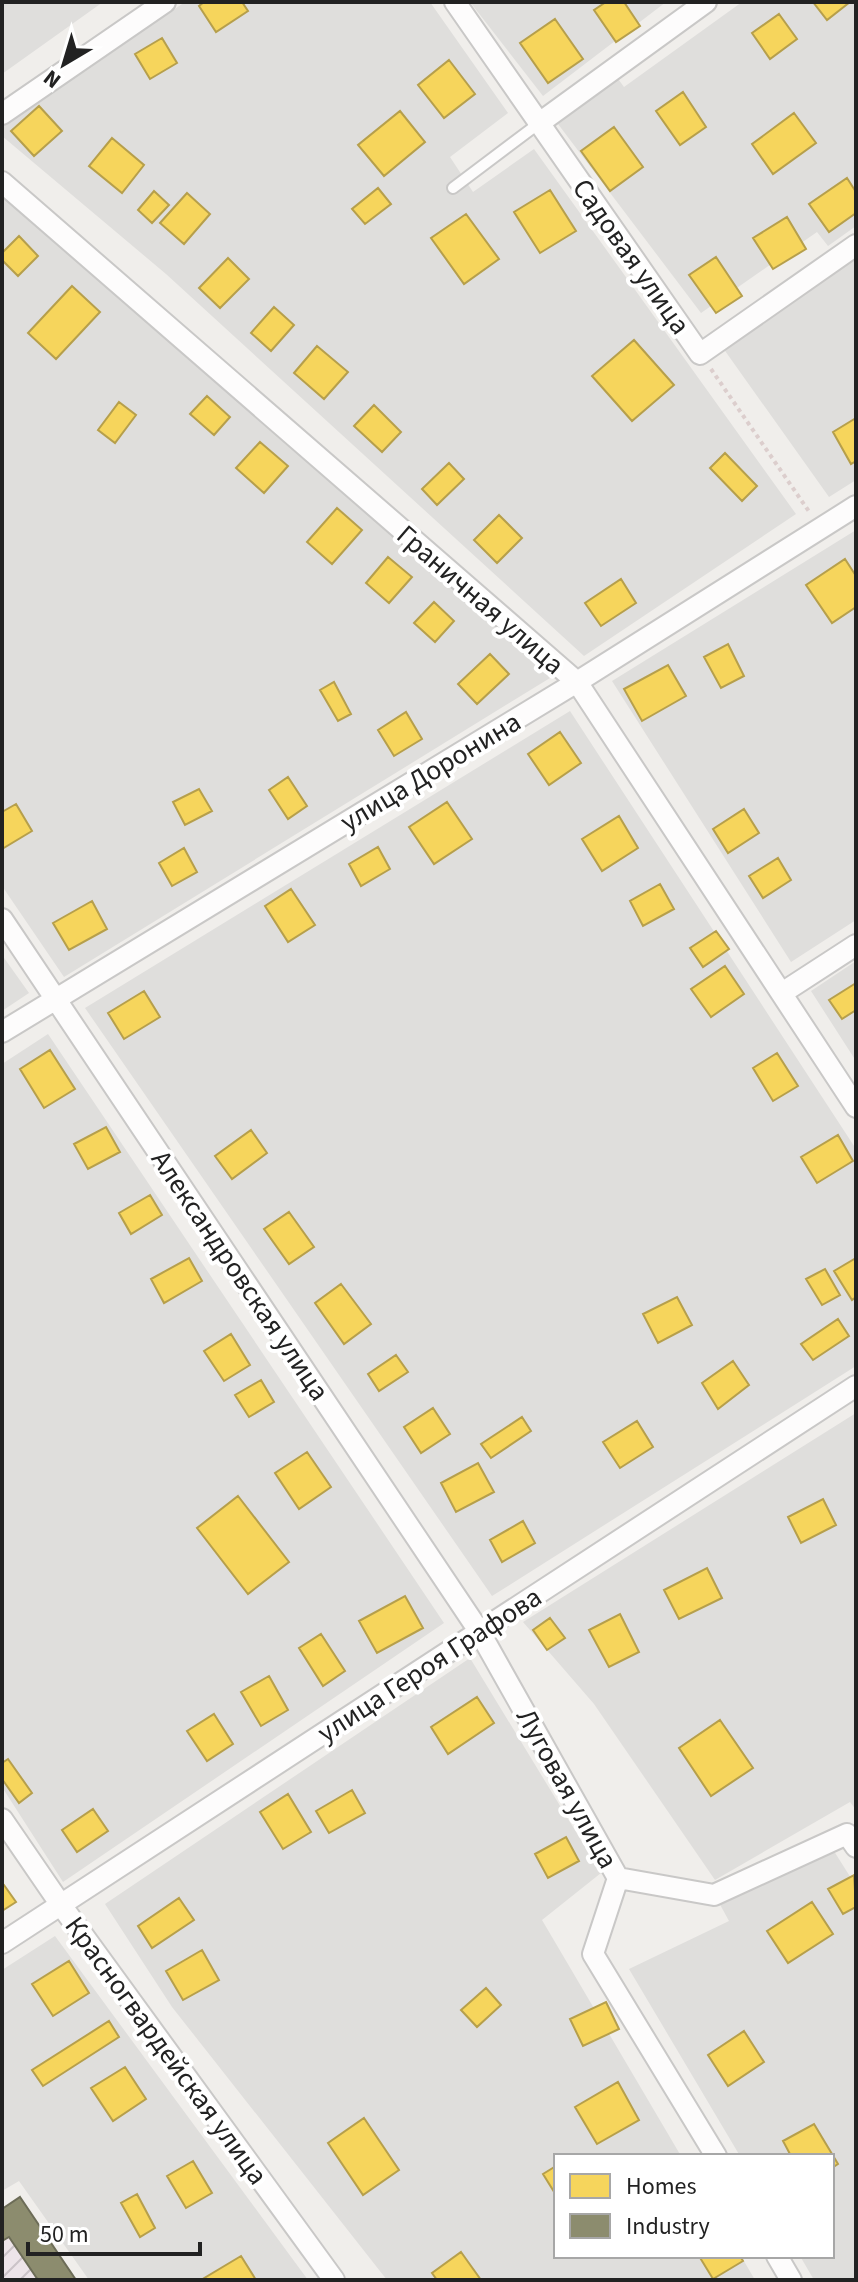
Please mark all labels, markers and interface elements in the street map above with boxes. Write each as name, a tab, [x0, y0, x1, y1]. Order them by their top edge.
north arrow	[24, 24, 104, 104]
text: N	[37, 62, 68, 96]
street label: Садовая улица	[563, 171, 700, 343]
street label: Граничная улица	[388, 516, 573, 684]
street label: улица Доронина	[333, 702, 528, 842]
street label: Александровская улица	[141, 1142, 339, 1409]
street label: улица Героя Графова	[310, 1577, 550, 1752]
street label: Луговая улица	[506, 1701, 628, 1876]
street label: Красногвардейская улица	[55, 1908, 277, 2193]
legend	[554, 2154, 834, 2258]
text: Homes	[626, 2169, 697, 2204]
scale bar	[28, 2206, 200, 2256]
text: Industry	[626, 2209, 710, 2244]
text: 50 m	[40, 2217, 89, 2252]

